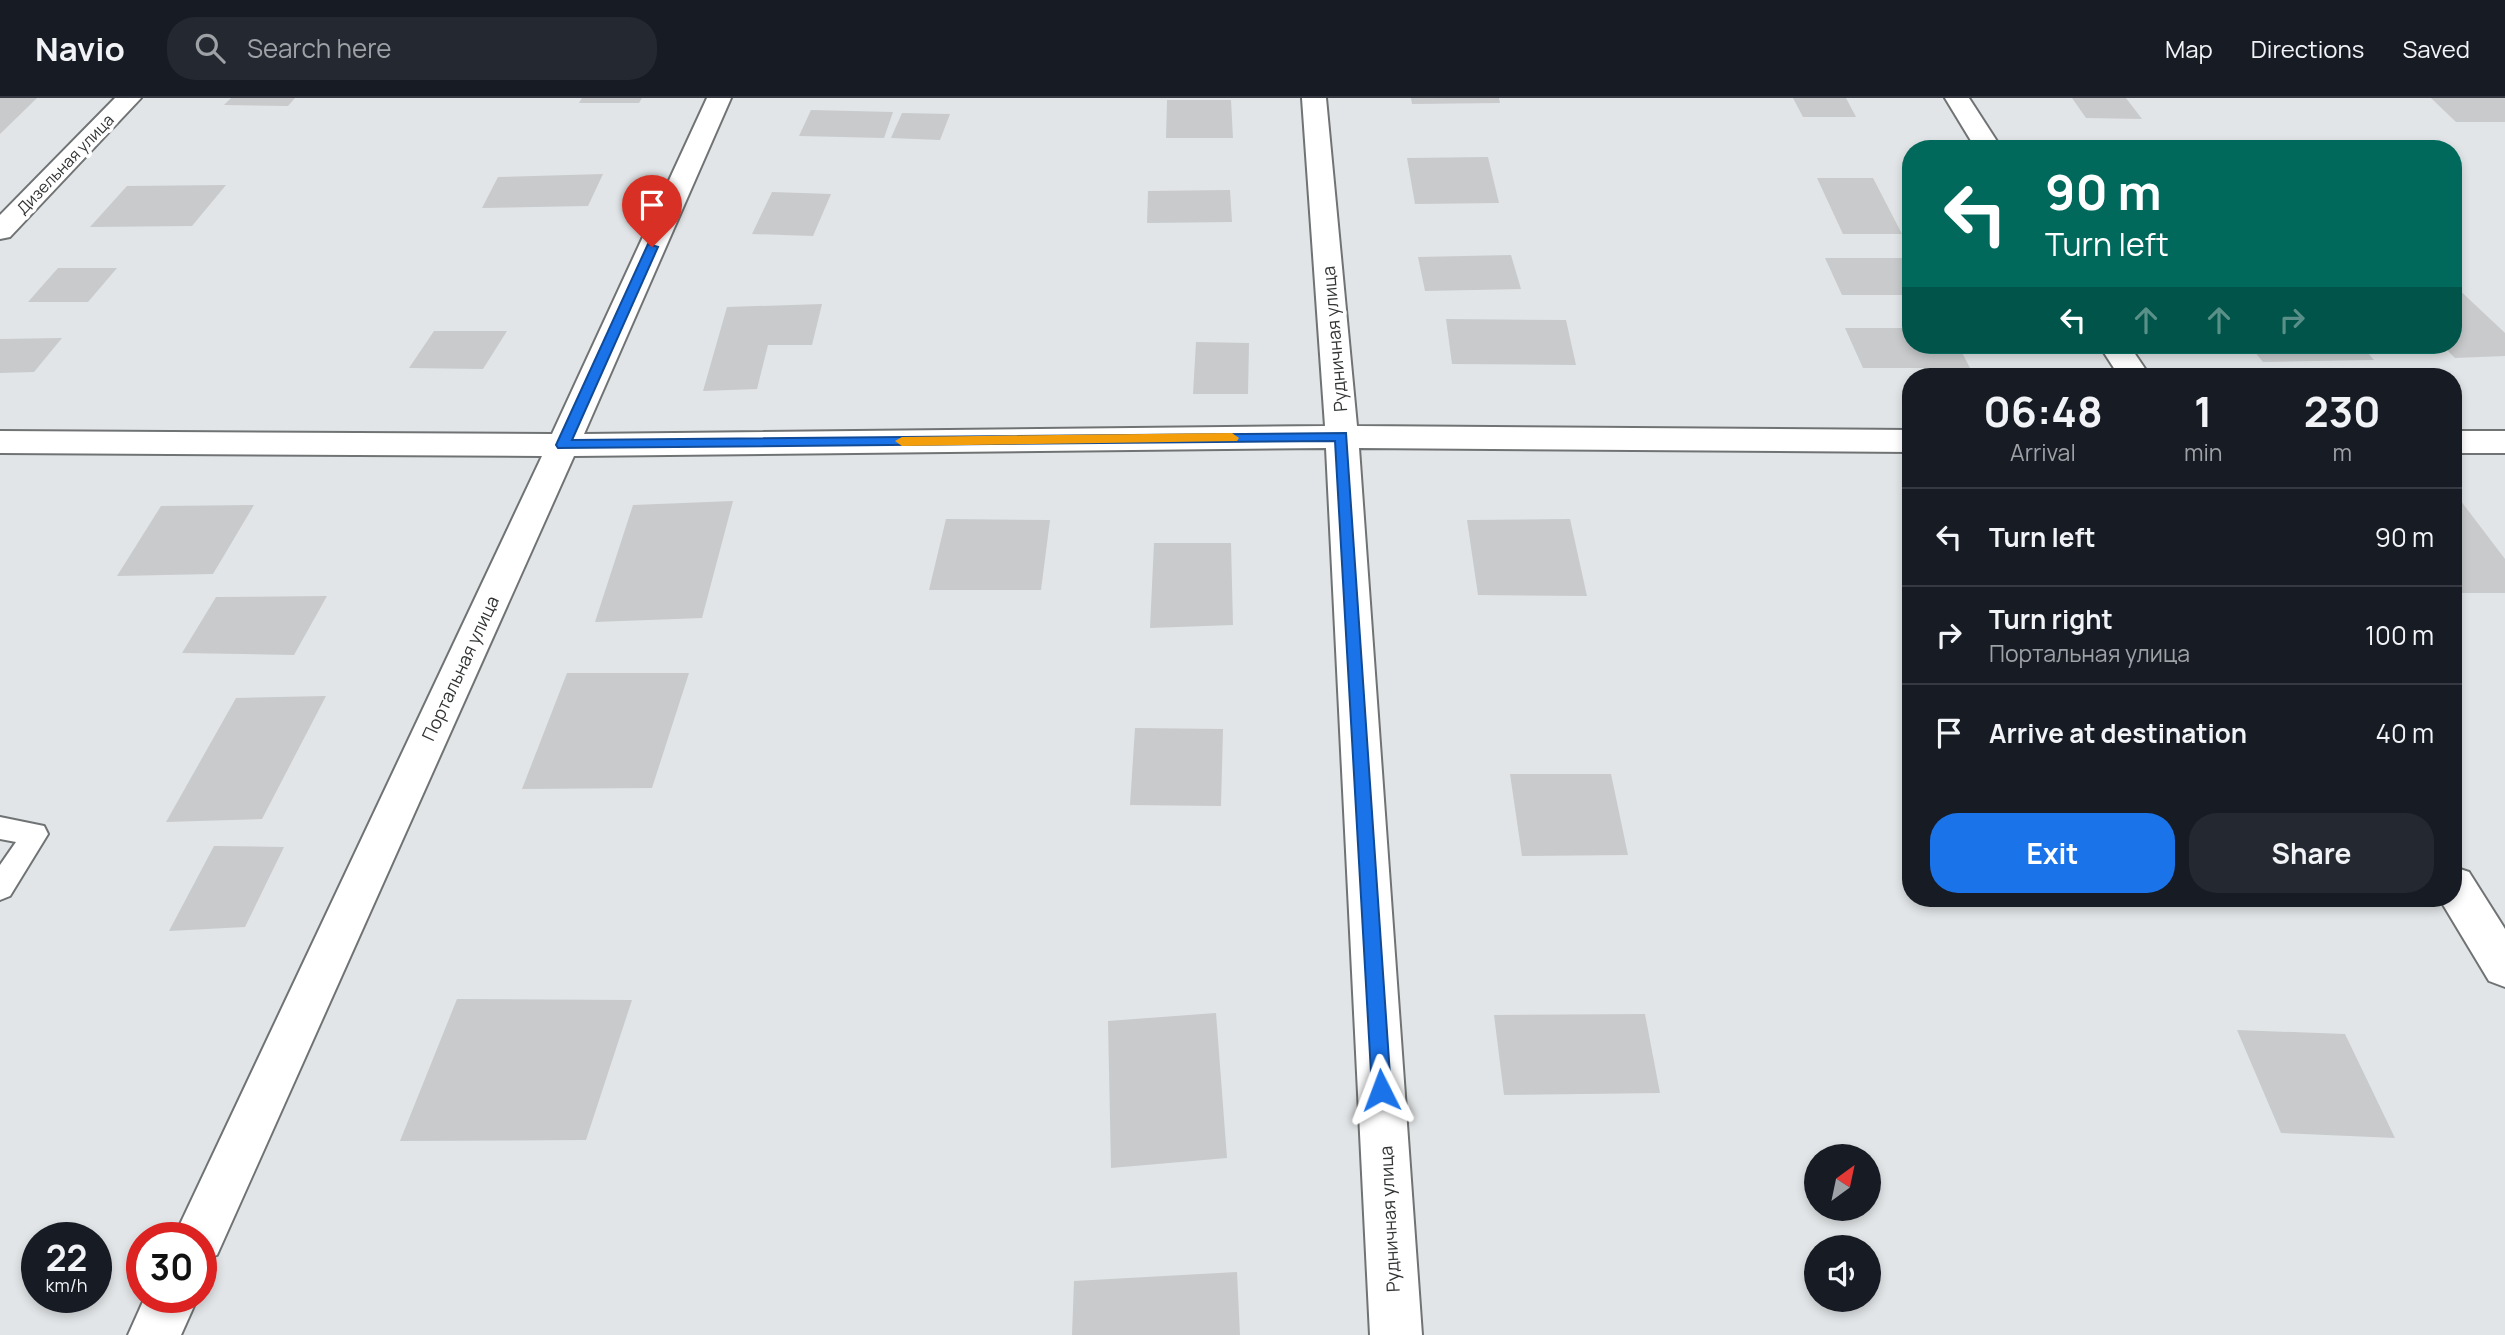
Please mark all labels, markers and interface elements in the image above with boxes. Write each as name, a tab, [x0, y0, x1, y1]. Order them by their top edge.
search box	[167, 17, 657, 80]
text: Navio	[35, 26, 125, 71]
icon: search	[191, 29, 229, 67]
text: Search here	[247, 30, 391, 66]
text: Map	[2165, 32, 2213, 65]
text: Directions	[2251, 32, 2364, 65]
text: Saved	[2402, 32, 2470, 65]
street label: Дизельная улица	[11, 109, 119, 219]
text: 90 m	[2045, 158, 2162, 225]
icon: left	[1930, 168, 2021, 259]
pin	[622, 175, 682, 247]
icon: arrive	[633, 186, 671, 224]
text: Turn left	[2045, 222, 2169, 266]
street label: Рудничная улица	[1316, 265, 1352, 413]
icon: left	[2054, 301, 2092, 339]
icon: ahead	[2127, 301, 2165, 339]
icon: ahead	[2200, 301, 2238, 339]
icon: right	[2273, 301, 2311, 339]
text: 06:48	[1983, 382, 2103, 440]
text: 1	[2194, 382, 2212, 440]
text: 230	[2304, 382, 2381, 440]
text: Arrival	[2010, 436, 2076, 468]
text: min	[2184, 436, 2222, 468]
text: m	[2332, 436, 2352, 468]
icon: left	[1930, 518, 1968, 556]
text: Turn left	[1989, 519, 2096, 555]
text: 90 m	[2375, 519, 2434, 555]
street label: Портальная улица	[416, 592, 504, 744]
text: Turn right	[1989, 601, 2113, 637]
icon: right	[1930, 616, 1968, 654]
text: 100 m	[2365, 617, 2434, 653]
text: Портальная улица	[1989, 637, 2190, 669]
icon: arrive	[1930, 714, 1968, 752]
text: Arrive at destination	[1989, 715, 2247, 751]
text: 40 m	[2376, 715, 2434, 751]
button: Exit	[1930, 813, 2175, 893]
button: Share	[2189, 813, 2434, 893]
position arrow	[1344, 1053, 1418, 1127]
north arrow	[1804, 1144, 1881, 1222]
map controls	[1804, 1144, 1881, 1312]
street label: Рудничная улица	[1373, 1145, 1405, 1293]
speed limit sign: 30	[126, 1222, 217, 1313]
text: 22	[46, 1234, 87, 1282]
button: sound	[1804, 1235, 1881, 1312]
text: km/h	[46, 1273, 87, 1297]

